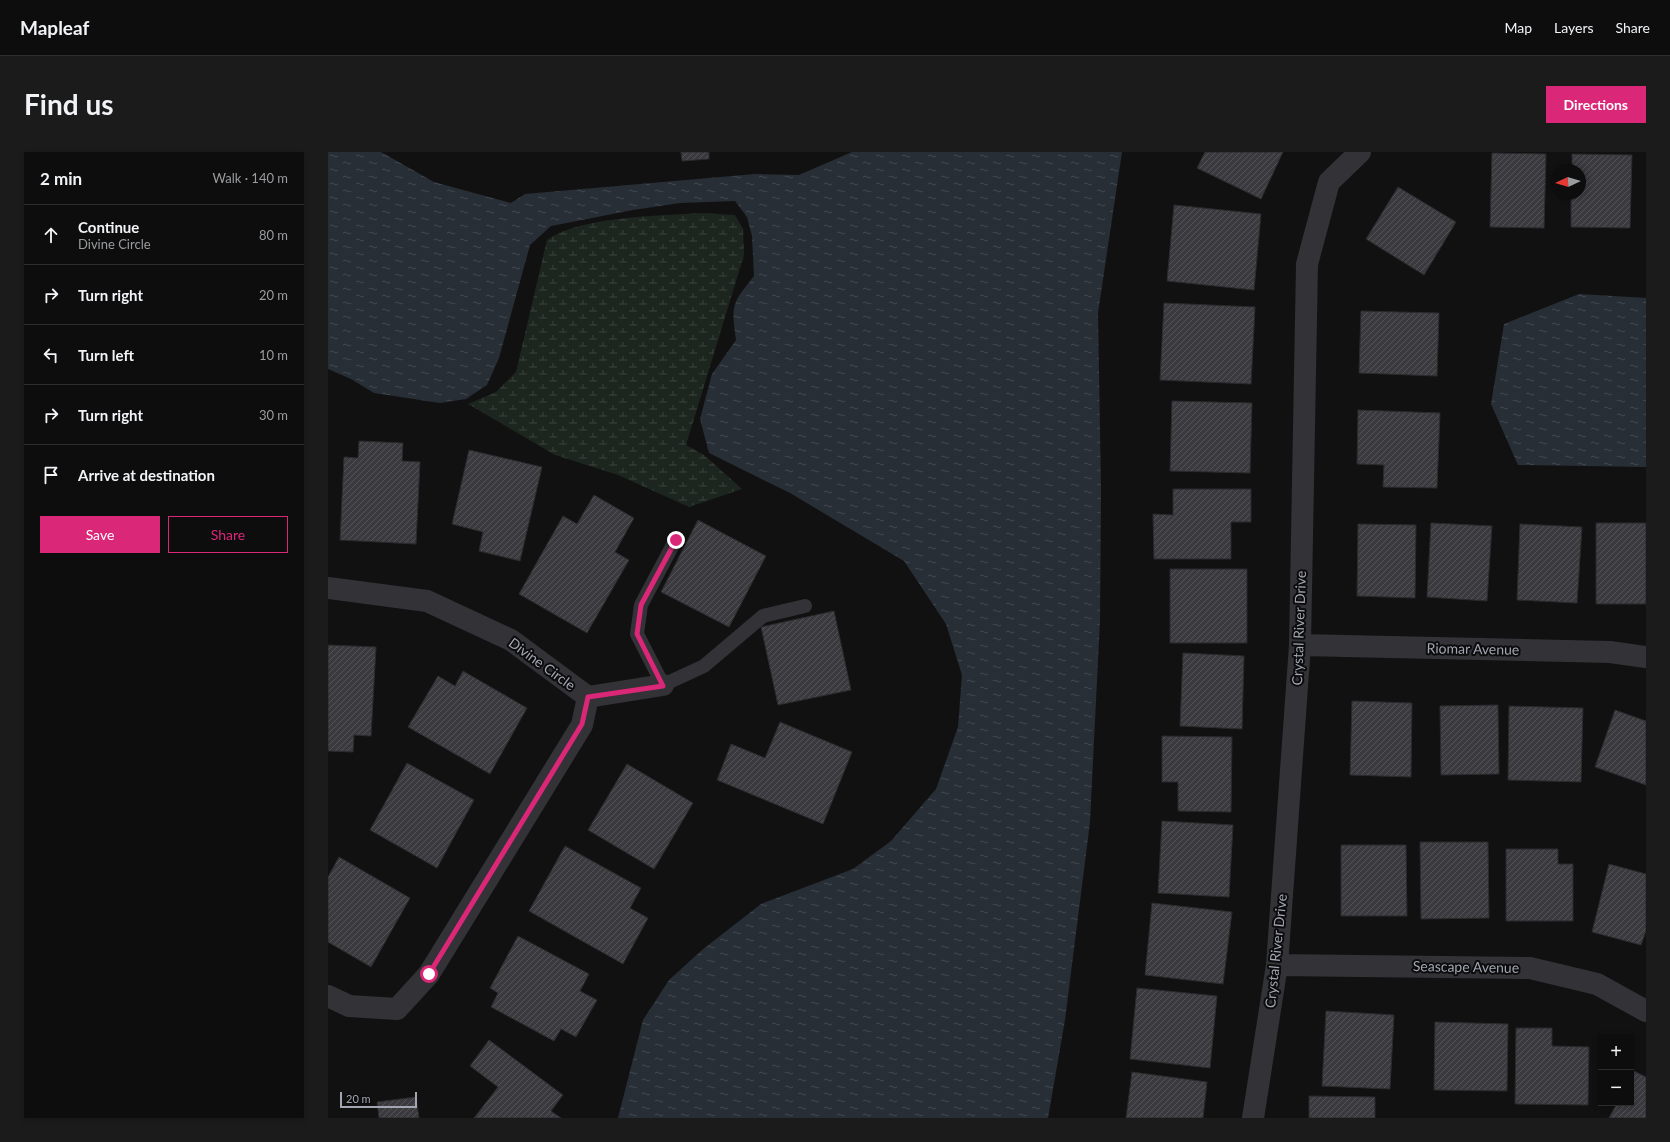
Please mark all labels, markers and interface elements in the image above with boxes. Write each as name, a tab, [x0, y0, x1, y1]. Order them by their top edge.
text: Mapleaf	[20, 16, 89, 39]
text: Map	[1504, 19, 1532, 36]
text: Layers	[1554, 19, 1594, 36]
text: Share	[1616, 19, 1650, 36]
button: Directions	[1546, 86, 1646, 123]
text: Find us	[24, 87, 114, 121]
north arrow	[1550, 164, 1586, 200]
text: 2 min	[40, 168, 82, 189]
text: Walk · 140 m	[212, 170, 288, 186]
text: Continue	[78, 218, 139, 236]
icon: ahead	[40, 224, 62, 246]
text: 80 m	[259, 227, 288, 243]
text: Divine Circle	[78, 236, 151, 252]
icon: right	[40, 284, 62, 306]
text: Turn right	[78, 286, 143, 304]
text: 20 m	[259, 287, 288, 303]
icon: left	[40, 344, 62, 366]
text: Turn left	[78, 346, 134, 364]
text: 10 m	[259, 347, 288, 363]
icon: right	[40, 404, 62, 426]
text: Turn right	[78, 406, 143, 424]
text: 30 m	[259, 407, 288, 423]
icon: arrive	[40, 464, 62, 486]
text: Arrive at destination	[78, 466, 215, 484]
button: Save	[40, 516, 160, 553]
button: Share	[168, 516, 288, 553]
route end	[667, 531, 685, 549]
street label: Crystal River Drive	[1288, 570, 1309, 686]
street label: Divine Circle	[506, 634, 579, 693]
street label: Riomar Avenue	[1427, 639, 1520, 658]
street label: Crystal River Drive	[1261, 893, 1290, 1009]
street label: Seascape Avenue	[1413, 957, 1519, 976]
route start	[420, 965, 438, 983]
map controls	[1598, 1034, 1634, 1106]
button: +	[1598, 1034, 1634, 1070]
button: −	[1598, 1070, 1634, 1106]
scale bar	[340, 1090, 417, 1109]
text: 20 m	[346, 1092, 371, 1105]

